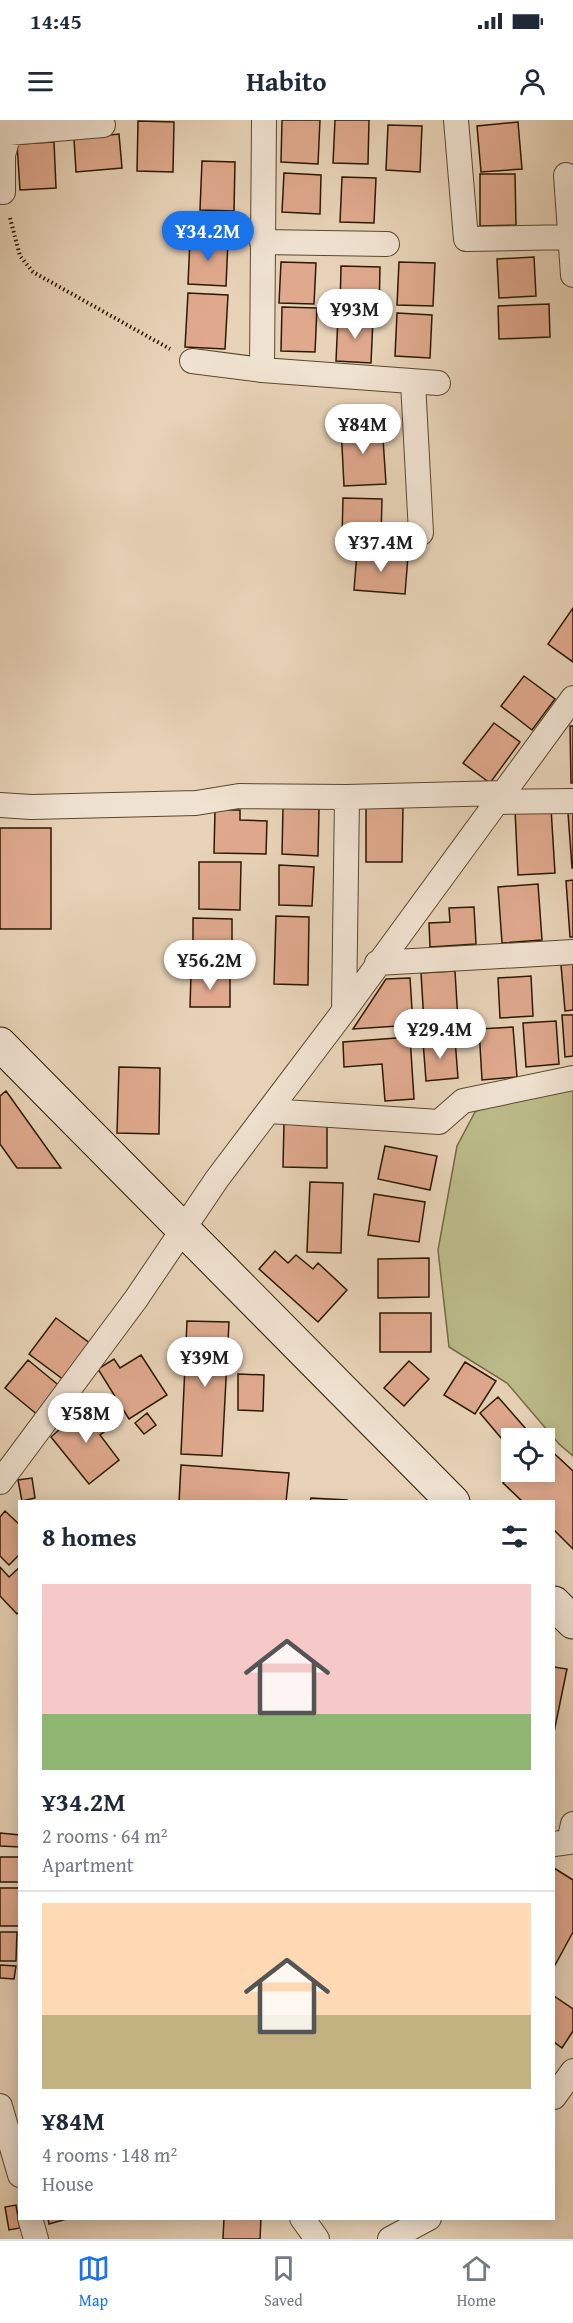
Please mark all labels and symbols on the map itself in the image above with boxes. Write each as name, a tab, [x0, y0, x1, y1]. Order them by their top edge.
pin: ¥34.2M	[159, 211, 257, 262]
pin: ¥93M	[319, 289, 391, 340]
pin: ¥84M	[327, 404, 399, 455]
pin: ¥37.4M	[332, 522, 430, 573]
pin: ¥56.2M	[161, 940, 259, 991]
pin: ¥29.4M	[391, 1009, 489, 1060]
pin: ¥39M	[169, 1337, 241, 1388]
pin: ¥58M	[50, 1393, 122, 1444]

